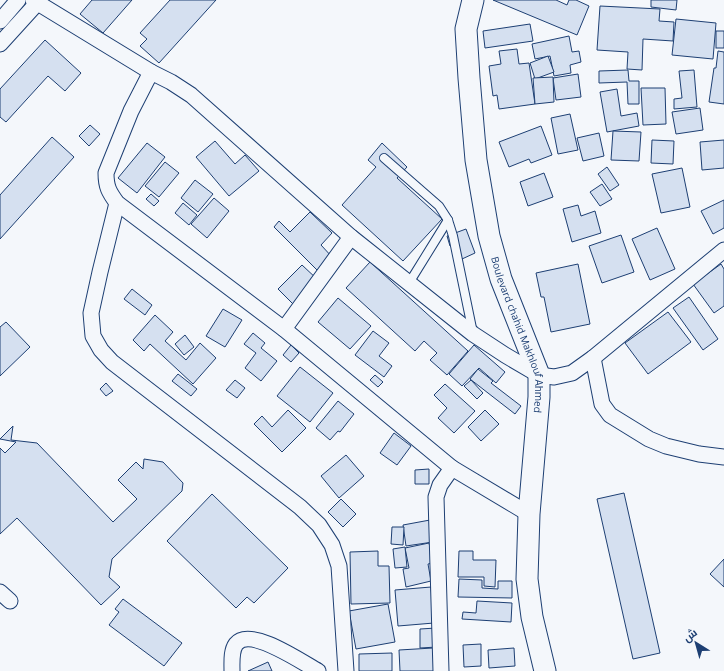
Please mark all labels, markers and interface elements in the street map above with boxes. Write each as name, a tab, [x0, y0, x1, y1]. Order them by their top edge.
street label: Boulevard chahid Makhlouf Ahmed	[488, 255, 546, 413]
north arrow	[676, 623, 716, 663]
text: ش	[680, 624, 700, 645]

